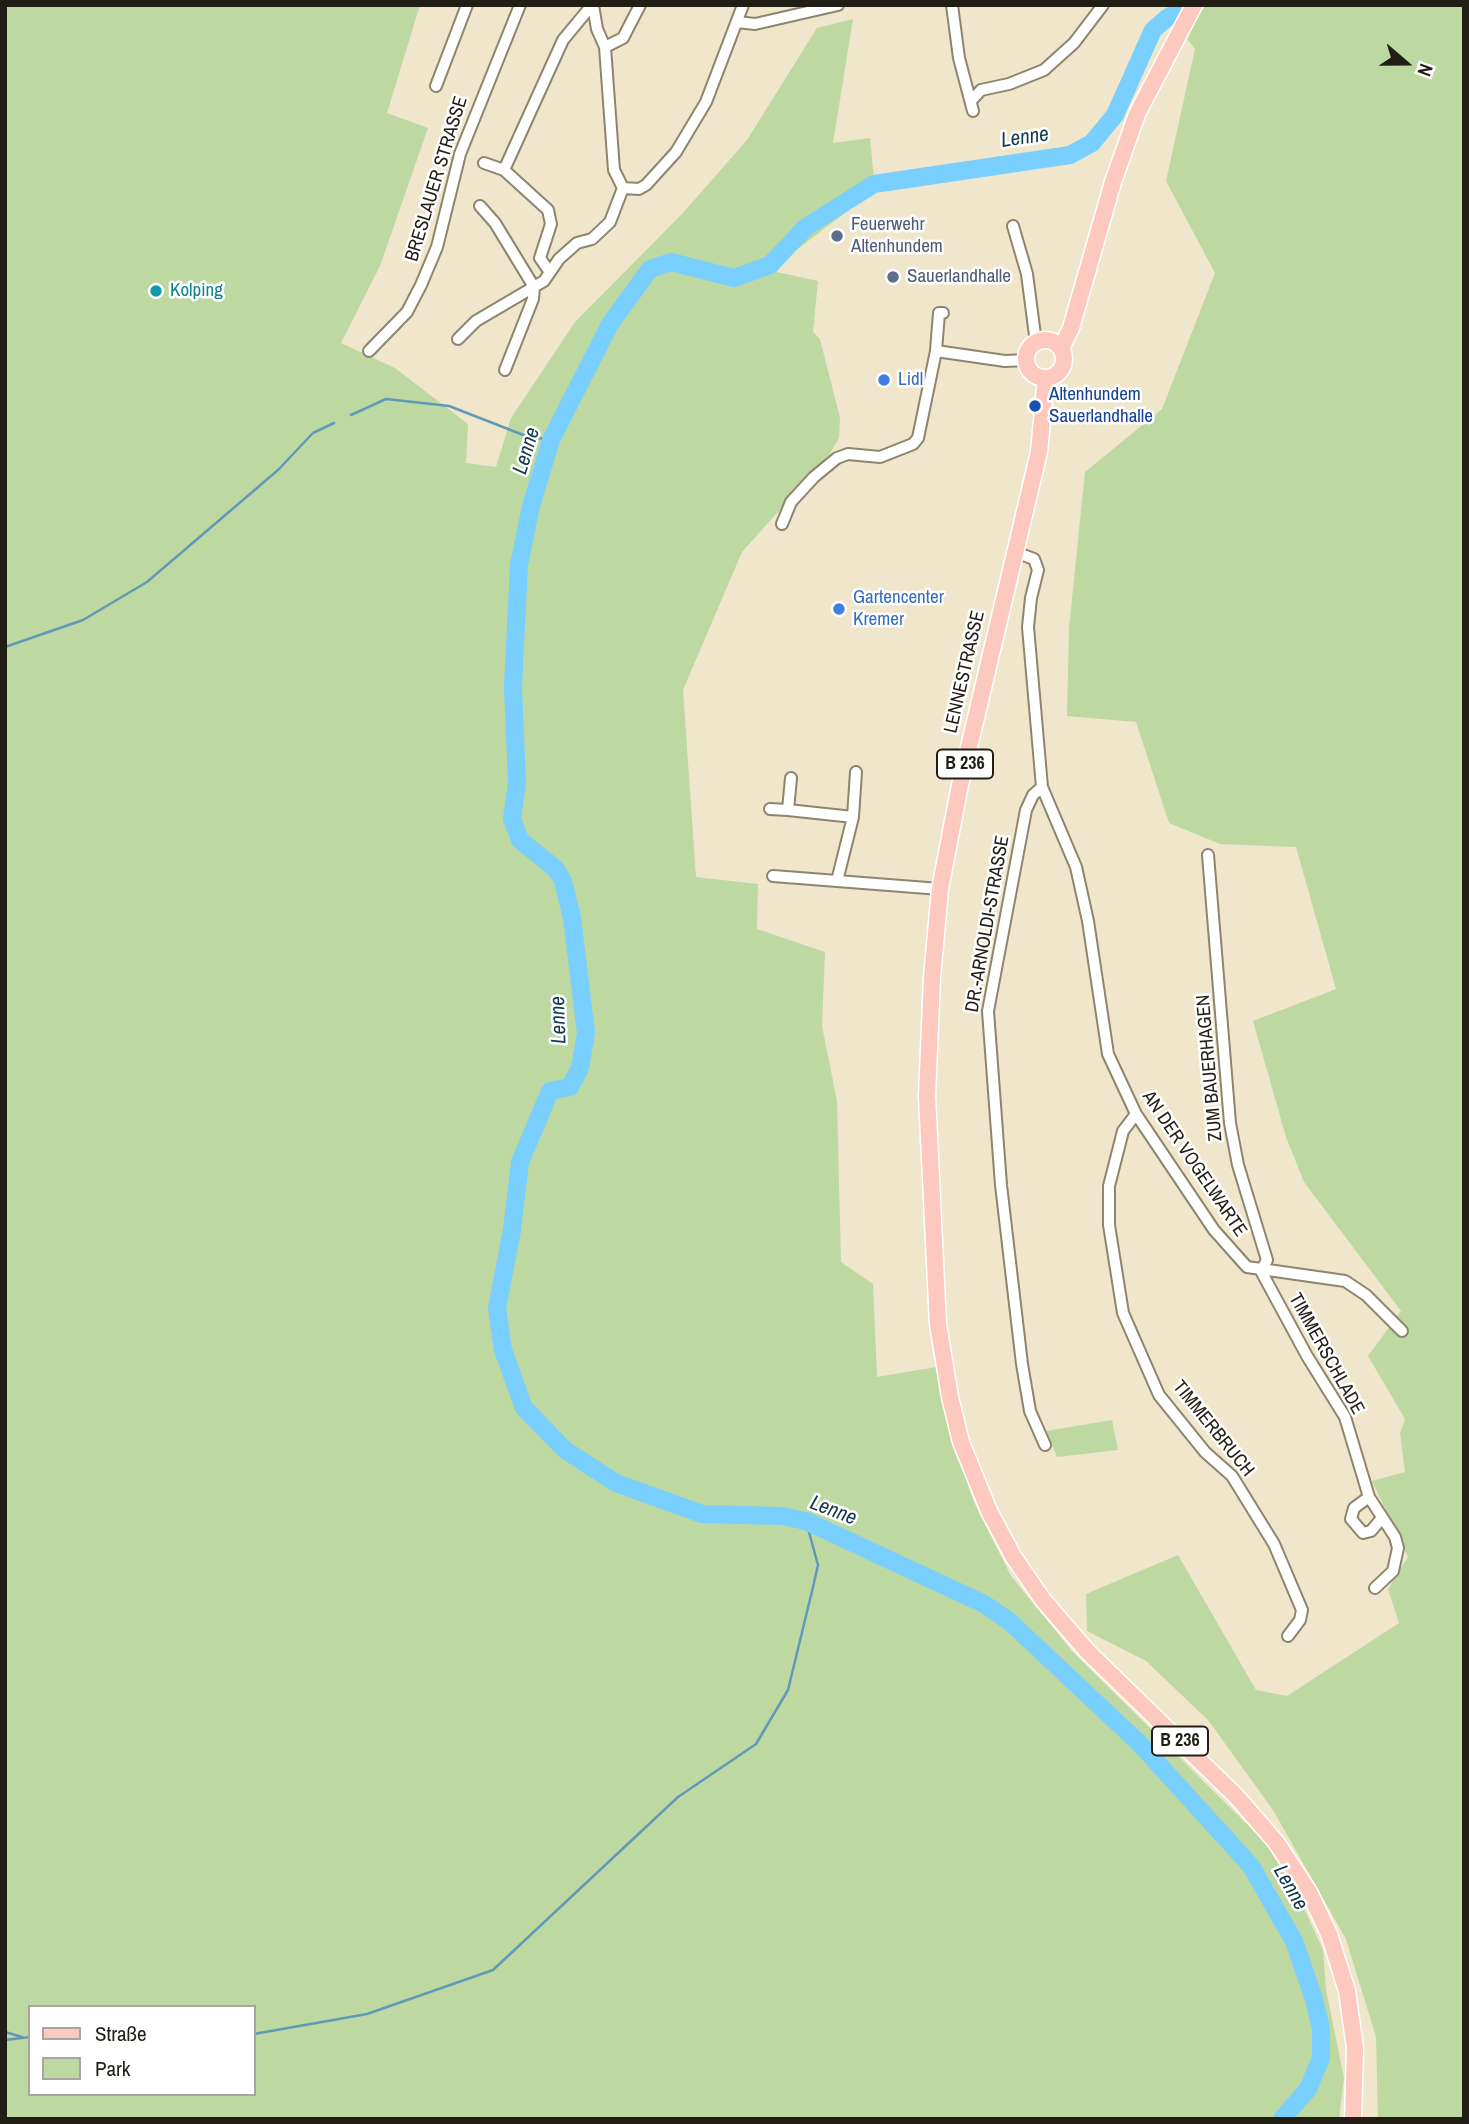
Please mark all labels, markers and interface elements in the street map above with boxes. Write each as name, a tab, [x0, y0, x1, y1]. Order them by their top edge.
north arrow	[1371, 28, 1441, 98]
text: N	[1412, 60, 1440, 80]
street label: BRESLAUER STRASSE	[401, 94, 473, 264]
water label: Lenne	[1000, 122, 1050, 154]
place label: Feuerwehr Altenhundem	[851, 214, 943, 258]
marker: Feuerwehr Altenhundem	[829, 228, 845, 244]
place label: Sauerlandhalle	[907, 266, 1011, 288]
marker: Sauerlandhalle	[885, 269, 901, 285]
place label: Kolping	[170, 280, 223, 302]
marker: Kolping	[148, 283, 164, 299]
place label: Lidl	[898, 369, 923, 391]
marker: Lidl	[876, 372, 892, 388]
place label: Altenhundem Sauerlandhalle	[1049, 384, 1153, 428]
marker: Altenhundem Sauerlandhalle	[1027, 398, 1043, 414]
water label: Lenne	[508, 424, 546, 478]
place label: Gartencenter Kremer	[853, 587, 944, 631]
marker: Gartencenter Kremer	[831, 601, 847, 617]
street label: LENNESTRASSE	[940, 609, 990, 735]
road number: B 236	[937, 750, 993, 778]
street label: DR.-ARNOLDI-STRASSE	[961, 834, 1015, 1014]
street label: ZUM BAUERHAGEN	[1192, 994, 1228, 1142]
water label: Lenne	[546, 996, 572, 1044]
street label: AN DER VOGELWARTE	[1137, 1087, 1251, 1241]
street label: TIMMERSCHLADE	[1283, 1289, 1369, 1419]
street label: TIMMERBRUCH	[1167, 1376, 1259, 1482]
water label: Lenne	[806, 1491, 860, 1531]
road number: B 236	[1152, 1726, 1208, 1756]
water label: Lenne	[1267, 1861, 1313, 1915]
legend	[28, 2005, 256, 2096]
text: Straße	[95, 2019, 147, 2048]
text: Park	[95, 2054, 130, 2083]

